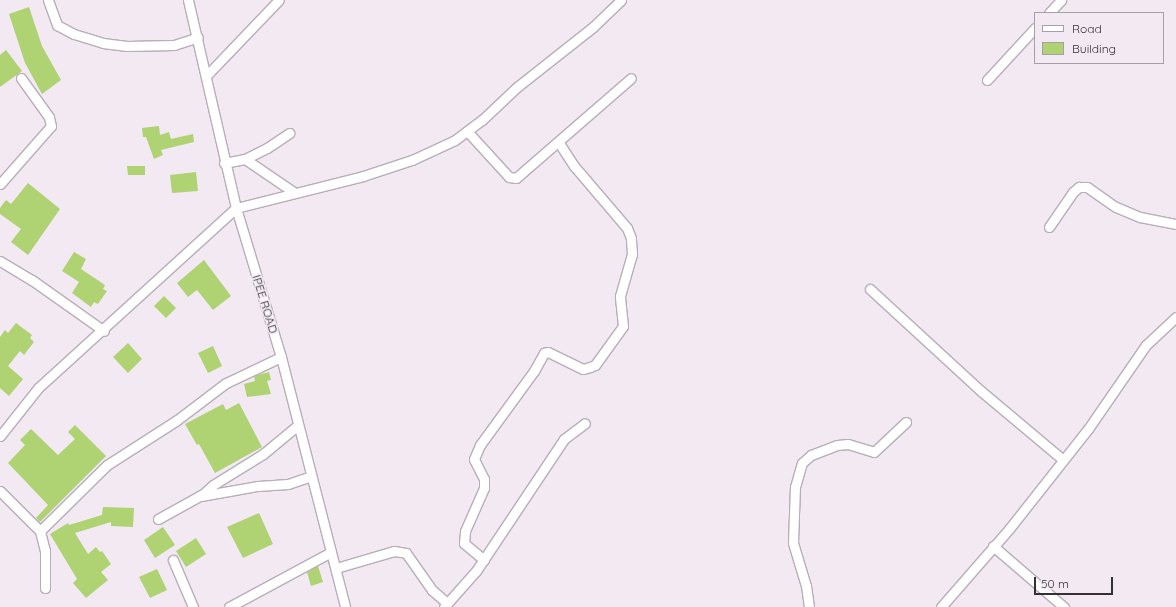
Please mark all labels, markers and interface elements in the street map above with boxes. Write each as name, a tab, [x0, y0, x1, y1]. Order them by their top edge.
legend	[1034, 12, 1164, 64]
text: Road	[1072, 21, 1102, 36]
text: Building	[1072, 41, 1116, 56]
street label: IPEE ROAD	[249, 273, 281, 335]
scale bar	[1036, 569, 1115, 595]
text: 50 m	[1041, 576, 1069, 591]

